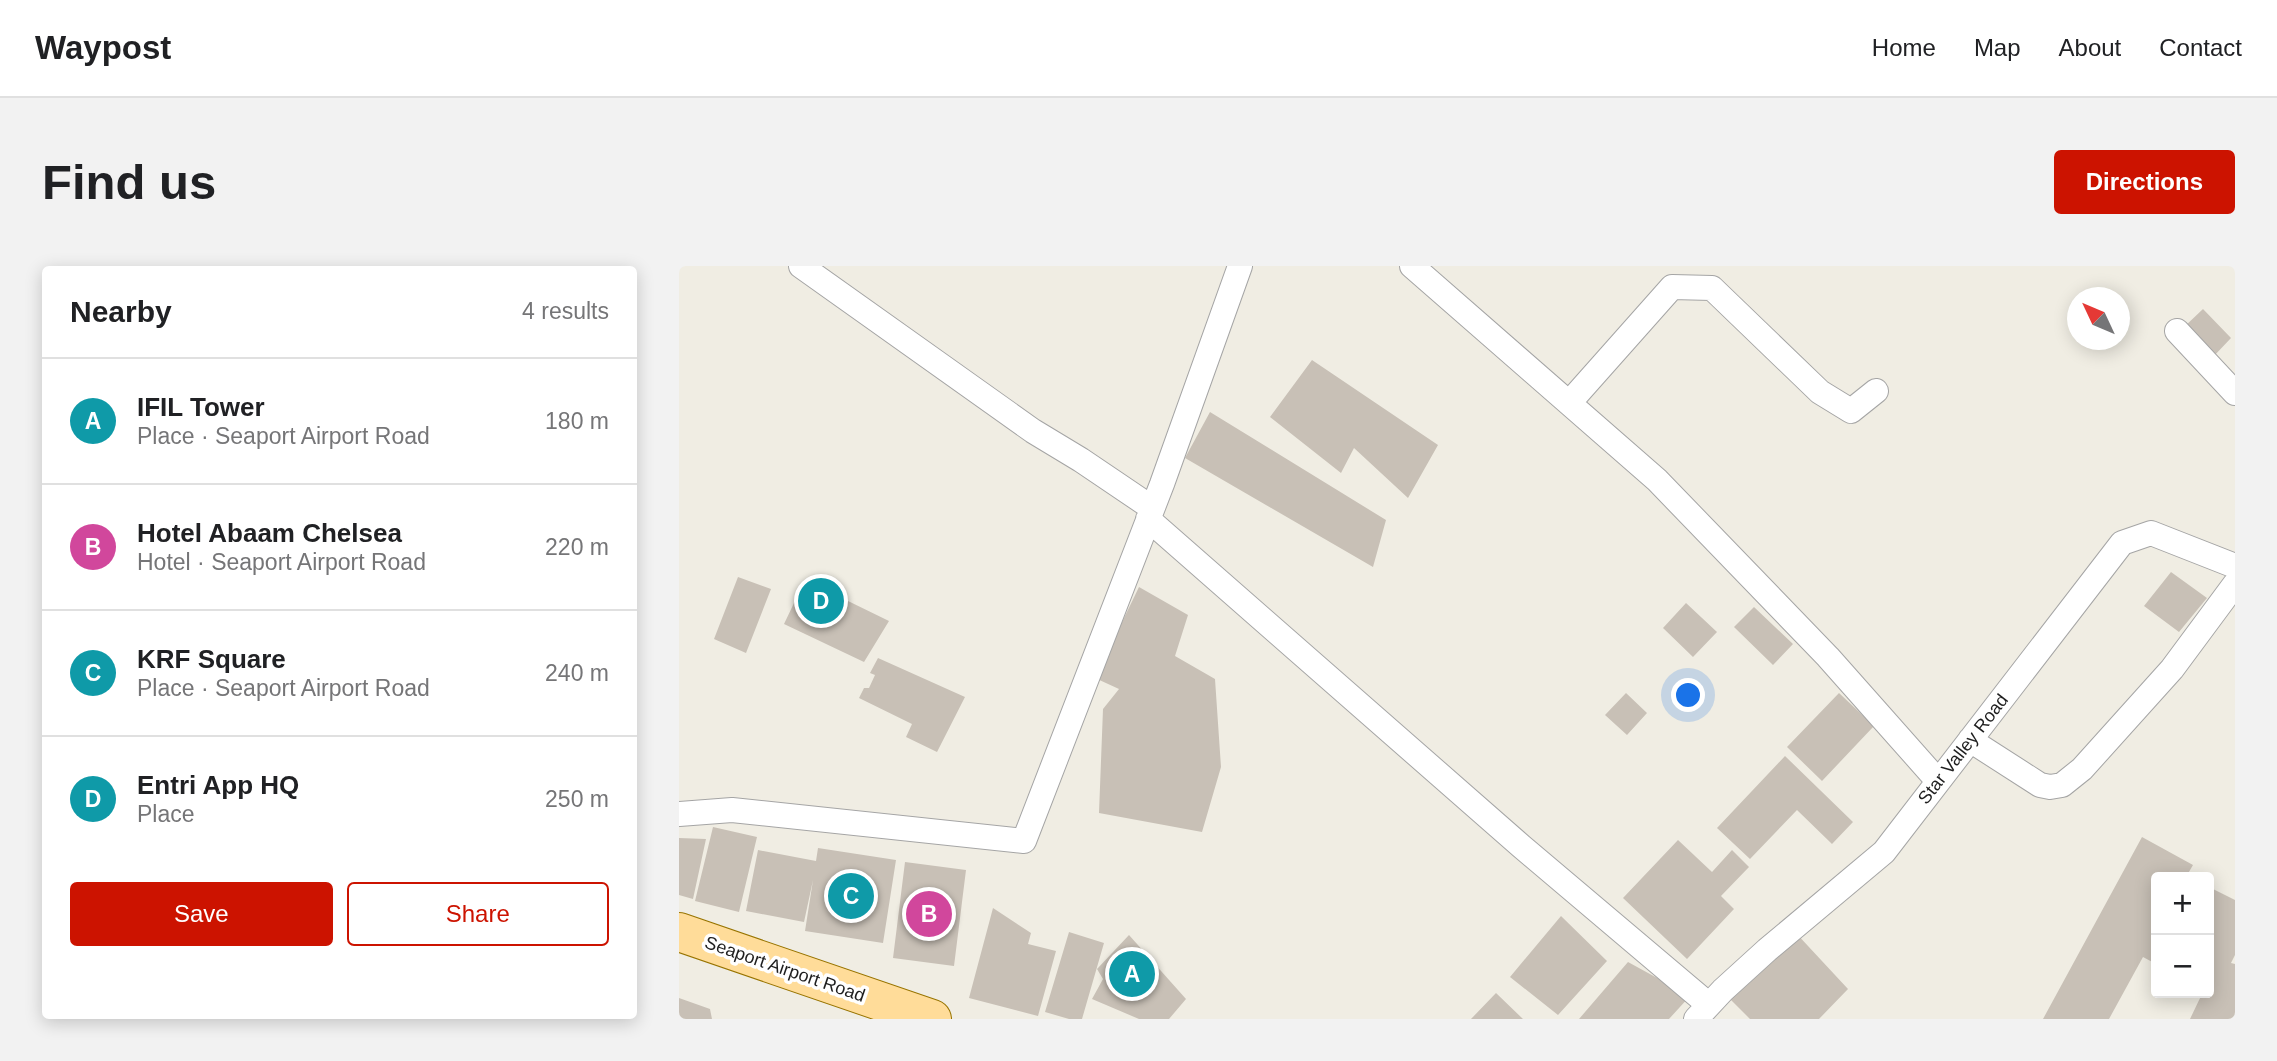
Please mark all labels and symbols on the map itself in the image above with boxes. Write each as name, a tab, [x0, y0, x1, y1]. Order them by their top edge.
north arrow	[2067, 287, 2130, 350]
pin: D	[798, 575, 844, 627]
your location	[1671, 678, 1705, 712]
street label: Star Valley Road	[1914, 690, 2012, 808]
pin: C	[828, 870, 874, 922]
pin: B	[906, 888, 952, 940]
street label: Seaport Airport Road	[702, 932, 868, 1006]
pin: A	[1109, 948, 1155, 1000]

